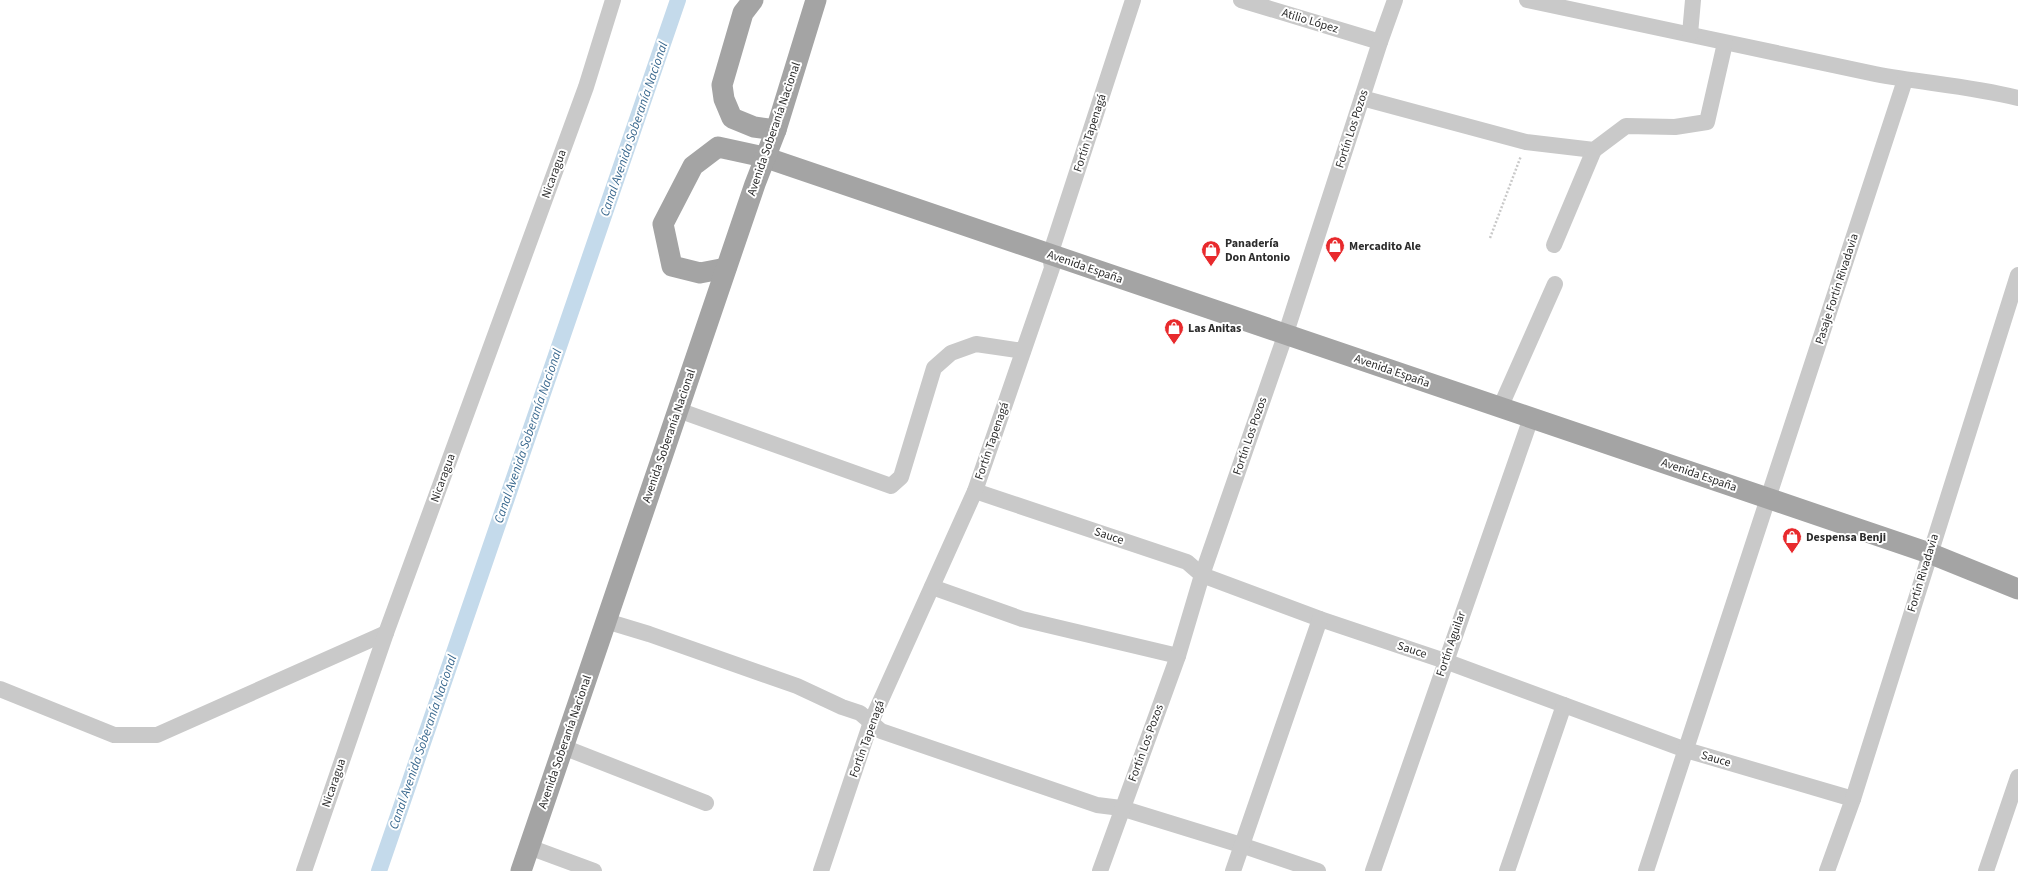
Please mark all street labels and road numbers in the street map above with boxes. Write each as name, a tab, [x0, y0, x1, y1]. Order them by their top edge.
street label: Atilio López	[1280, 4, 1340, 38]
street label: Avenida Soberanía Nacional	[743, 60, 805, 198]
street label: Fortín Los Pozos	[1331, 88, 1373, 170]
street label: Fortín Tapenagá	[1069, 92, 1111, 174]
street label: Nicaragua	[537, 147, 571, 201]
street label: Pasaje Fortín Rivadavia	[1811, 231, 1863, 347]
street label: Avenida España	[1045, 246, 1125, 288]
street label: Avenida España	[1352, 350, 1432, 392]
street label: Avenida Soberanía Nacional	[638, 367, 700, 505]
street label: Fortín Los Pozos	[1229, 395, 1271, 477]
street label: Fortín Tapenagá	[971, 400, 1013, 482]
street label: Nicaragua	[426, 451, 460, 505]
street label: Avenida España	[1659, 454, 1739, 496]
street label: Sauce	[1092, 523, 1126, 549]
street label: Fortín Rivadavia	[1903, 532, 1943, 614]
street label: Fortín Aguilar	[1432, 608, 1470, 679]
street label: Sauce	[1395, 637, 1429, 663]
street label: Avenida Soberanía Nacional	[534, 673, 596, 811]
street label: Fortín Tapenagá	[845, 698, 889, 780]
street label: Fortín Los Pozos	[1124, 702, 1168, 784]
street label: Sauce	[1699, 747, 1733, 771]
street label: Nicaragua	[318, 756, 350, 810]

